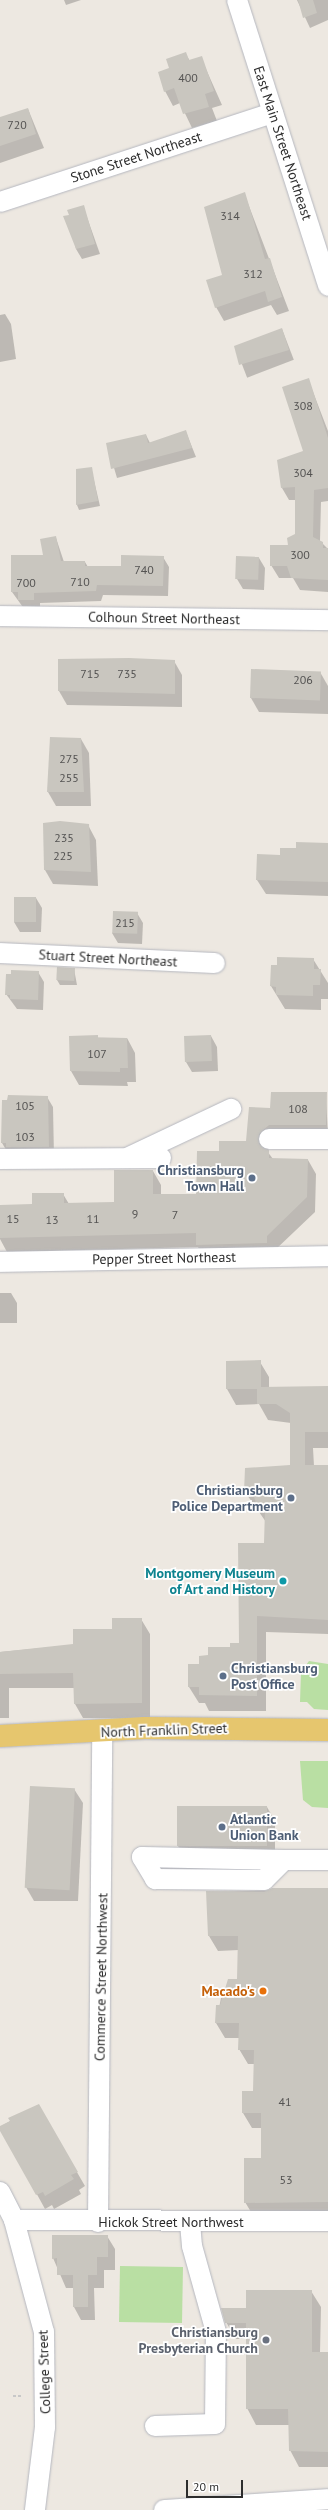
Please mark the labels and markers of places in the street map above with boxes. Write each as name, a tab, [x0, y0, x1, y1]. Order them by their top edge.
place label: Christiansburg Town Hall	[157, 1162, 244, 1194]
marker: Christiansburg Town Hall	[247, 1173, 257, 1183]
place label: Christiansburg Police Department	[172, 1482, 283, 1514]
marker: Christiansburg Police Department	[286, 1493, 296, 1503]
place label: Montgomery Museum of Art and History	[145, 1565, 275, 1598]
marker: Montgomery Museum of Art and History	[278, 1576, 288, 1586]
place label: Christiansburg Post Office	[231, 1660, 318, 1692]
marker: Christiansburg Post Office	[218, 1671, 228, 1681]
place label: Atlantic Union Bank	[230, 1811, 299, 1844]
marker: Atlantic Union Bank	[217, 1822, 227, 1832]
place label: Macado's	[201, 1983, 255, 1999]
marker: Macado's	[258, 1986, 268, 1996]
place label: Christiansburg Presbyterian Church	[138, 2324, 258, 2356]
marker: Christiansburg Presbyterian Church	[261, 2335, 271, 2345]

